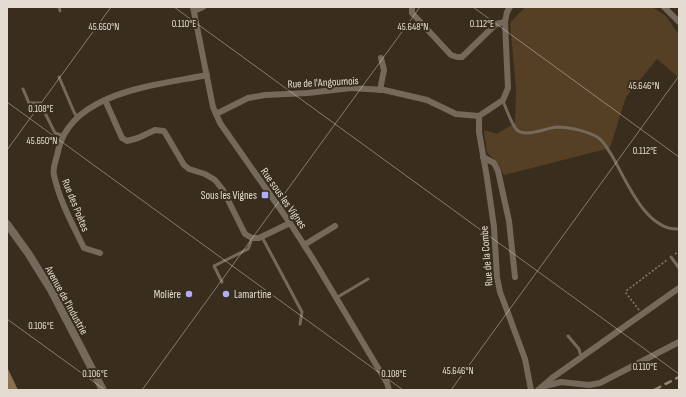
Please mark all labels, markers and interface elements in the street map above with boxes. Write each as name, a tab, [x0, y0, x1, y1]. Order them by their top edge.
text: 0.110°E	[172, 18, 196, 30]
text: 0.112°E	[470, 18, 494, 30]
text: 45.650°N	[89, 21, 119, 33]
text: 45.648°N	[398, 21, 428, 33]
street label: Rue de l'Angoumois	[287, 74, 359, 91]
text: 45.646°N	[628, 80, 660, 92]
text: 0.108°E	[28, 103, 54, 115]
text: 45.650°N	[27, 135, 57, 147]
text: 0.112°E	[633, 145, 657, 157]
street label: Rue sous les Vignes	[258, 165, 309, 231]
street label: Rue des Poètes	[59, 177, 92, 234]
place label: Sous les Vignes	[201, 189, 257, 202]
marker: Sous les Vignes	[260, 190, 270, 200]
street label: Rue de la Combe	[477, 225, 496, 287]
street label: Avenue de l'Industrie	[42, 263, 91, 337]
place label: Molière	[154, 288, 181, 301]
place label: Lamartine	[234, 288, 271, 301]
marker: Molière	[184, 289, 194, 299]
marker: Lamartine	[221, 289, 231, 299]
text: 0.106°E	[28, 320, 54, 332]
text: 0.110°E	[633, 361, 657, 373]
text: 45.646°N	[442, 365, 474, 377]
text: 0.106°E	[82, 368, 108, 380]
text: 0.108°E	[381, 368, 407, 380]

